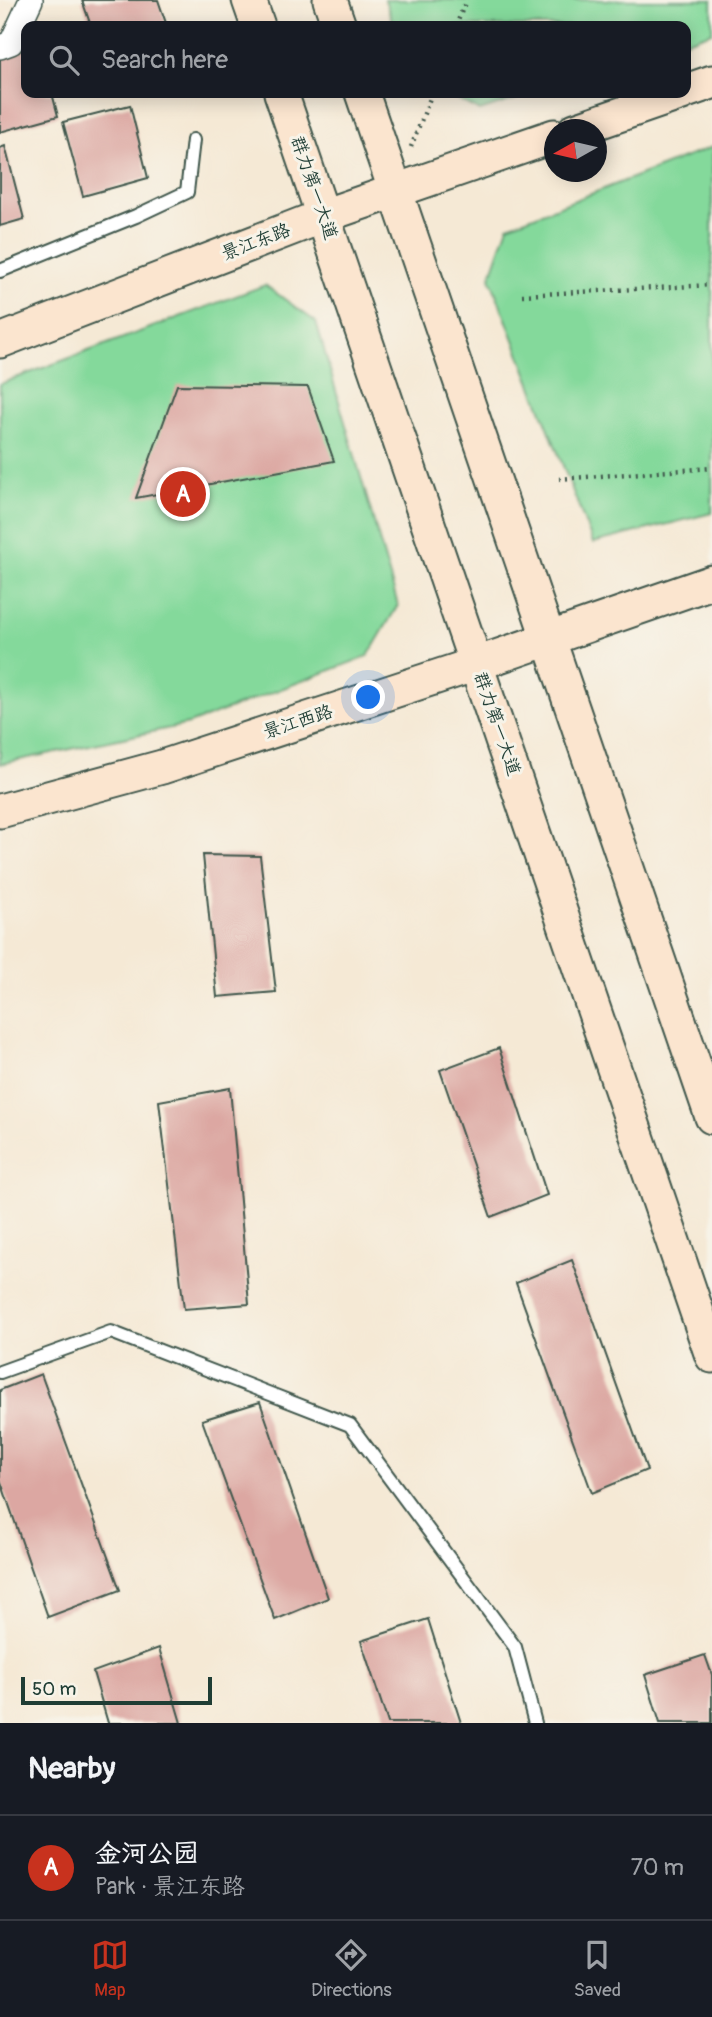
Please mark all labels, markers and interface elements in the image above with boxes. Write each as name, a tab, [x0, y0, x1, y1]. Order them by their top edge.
search box	[21, 21, 691, 98]
icon: search	[45, 41, 83, 79]
text: Search here	[101, 44, 228, 76]
north arrow	[544, 119, 607, 182]
street label: 群力第一大道	[286, 133, 342, 243]
street label: 景江东路	[218, 218, 294, 266]
pin: A	[160, 468, 206, 520]
street label: 群力第一大道	[469, 669, 525, 779]
your location	[351, 680, 385, 714]
street label: 景江西路	[260, 700, 336, 744]
scale bar	[21, 1674, 212, 1706]
text: 50 m	[32, 1677, 76, 1701]
text: Nearby	[28, 1750, 115, 1787]
text: 金河公园	[95, 1838, 199, 1870]
text: A	[44, 1853, 58, 1882]
text: 70 m	[631, 1853, 684, 1882]
text: Park · 景江东路	[95, 1872, 245, 1901]
tab: Map	[91, 1936, 129, 2002]
tab: Directions	[311, 1936, 392, 2002]
tab: Saved	[574, 1936, 621, 2002]

